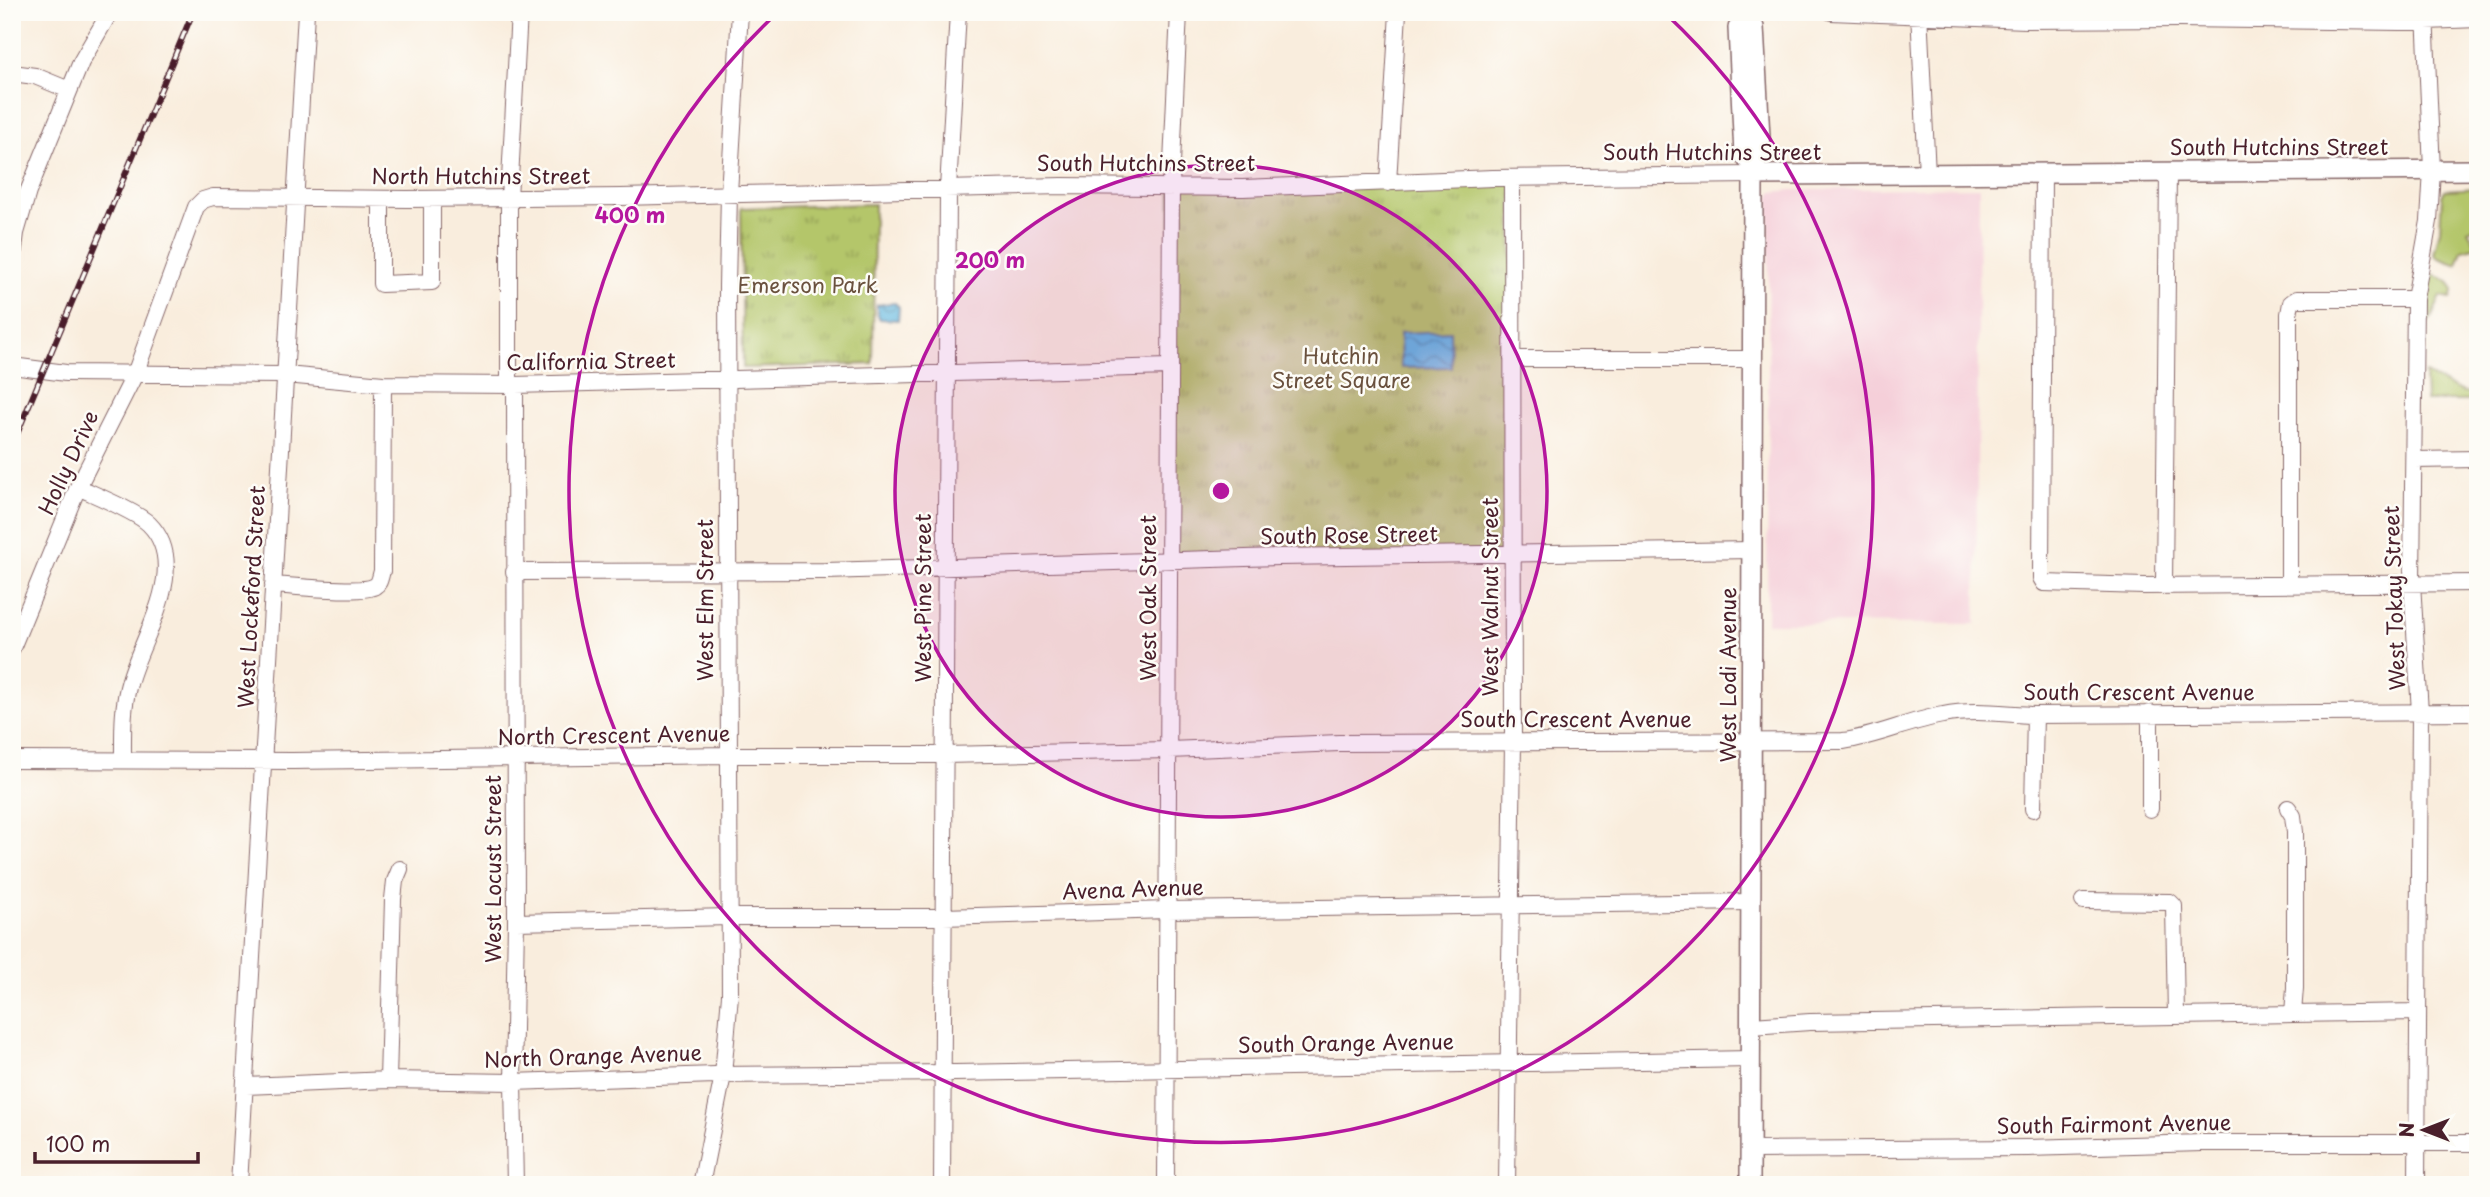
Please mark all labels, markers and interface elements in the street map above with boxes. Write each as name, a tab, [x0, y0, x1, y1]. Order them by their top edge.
street label: South Hutchins Street	[2170, 130, 2388, 162]
street label: South Hutchins Street	[1603, 135, 1821, 167]
street label: South Hutchins Street	[1037, 146, 1255, 178]
street label: North Hutchins Street	[372, 159, 590, 191]
text: 400 m	[595, 198, 665, 230]
text: 200 m	[955, 243, 1025, 275]
park label: Emerson Park	[738, 268, 879, 300]
park label: Hutchin Street Square	[1271, 339, 1411, 395]
street label: California Street	[506, 343, 676, 377]
street label: Holly Drive	[29, 405, 105, 520]
centre of rings	[1209, 479, 1233, 503]
street label: West Lockeford Street	[228, 485, 272, 709]
street label: West Walnut Street	[1473, 498, 1505, 696]
street label: West Tokay Street	[2374, 505, 2412, 691]
street label: West Pine Street	[906, 514, 938, 682]
street label: West Oak Street	[1131, 515, 1163, 681]
street label: South Rose Street	[1260, 516, 1438, 552]
street label: West Elm Street	[688, 519, 720, 681]
street label: West Lodi Avenue	[1711, 587, 1743, 763]
street label: South Crescent Avenue	[2023, 675, 2255, 707]
street label: South Crescent Avenue	[1460, 702, 1692, 734]
street label: North Crescent Avenue	[497, 716, 731, 752]
street label: West Locust Street	[476, 775, 508, 963]
street label: Avena Avenue	[1062, 870, 1204, 906]
street label: South Orange Avenue	[1238, 1024, 1454, 1060]
street label: North Orange Avenue	[483, 1035, 702, 1075]
north arrow	[2388, 1096, 2458, 1166]
street label: South Fairmont Avenue	[1996, 1105, 2231, 1141]
scale bar	[35, 1120, 198, 1164]
text: N	[2392, 1122, 2420, 1138]
text: 100 m	[46, 1127, 110, 1159]

